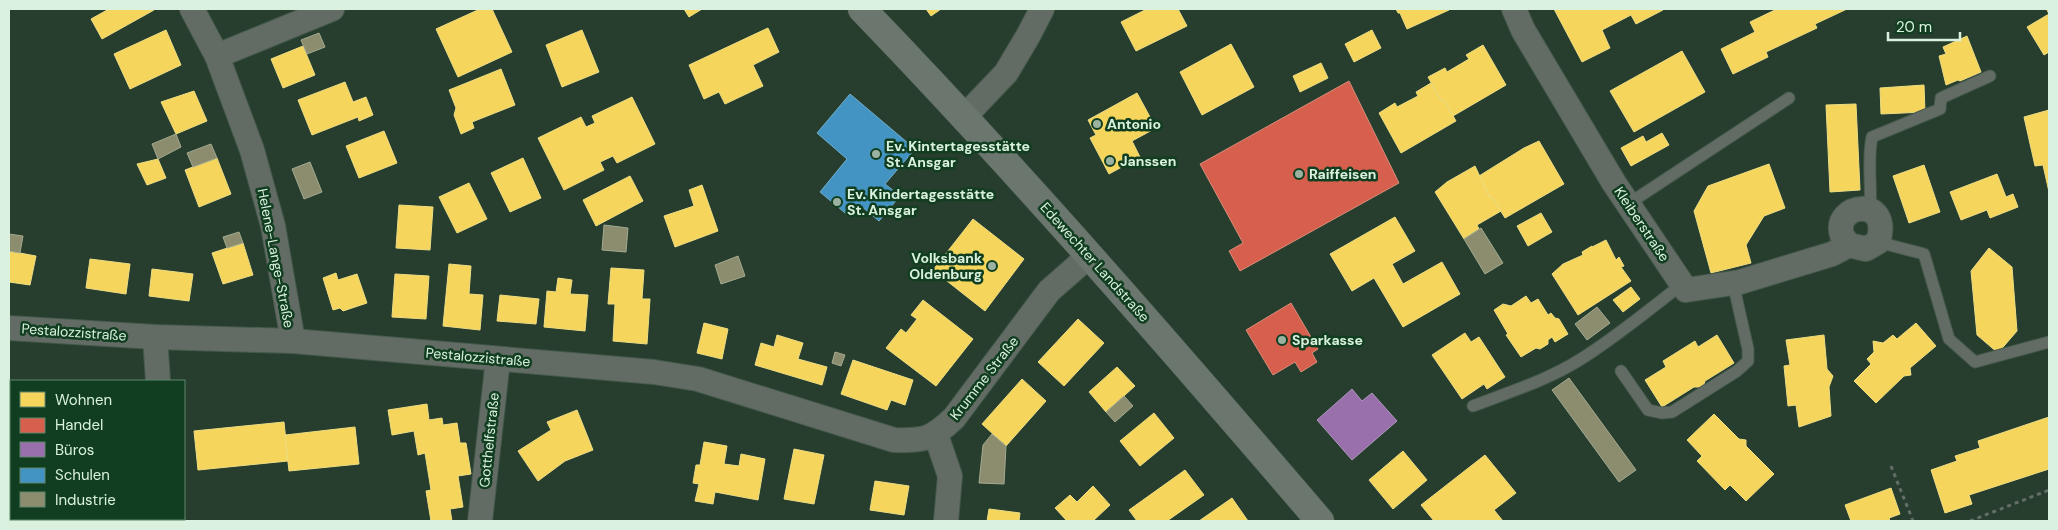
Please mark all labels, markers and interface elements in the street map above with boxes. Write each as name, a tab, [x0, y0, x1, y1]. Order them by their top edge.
scale bar	[1888, 10, 1960, 42]
text: 20 m	[1896, 17, 1932, 37]
place label: Antonio	[1107, 115, 1161, 133]
marker: Antonio	[1091, 118, 1103, 130]
place label: Ev. Kintertagesstätte St. Ansgar	[886, 137, 1030, 171]
marker: Ev. Kintertagesstätte St. Ansgar	[870, 148, 882, 160]
place label: Janssen	[1120, 152, 1176, 170]
marker: Janssen	[1104, 155, 1116, 167]
place label: Raiffeisen	[1309, 165, 1376, 183]
marker: Raiffeisen	[1293, 168, 1305, 180]
street label: Kleiberstraße	[1610, 183, 1674, 265]
place label: Ev. Kindertagesstätte St. Ansgar	[847, 185, 994, 219]
street label: Helene-Lange-Straße	[254, 187, 298, 329]
marker: Ev. Kindertagesstätte St. Ansgar	[831, 196, 843, 208]
street label: Edewechter Landstraße	[1037, 198, 1153, 326]
place label: Volksbank Oldenburg	[909, 249, 982, 283]
marker: Volksbank Oldenburg	[986, 260, 998, 272]
street label: Pestalozzistraße	[21, 319, 127, 345]
place label: Sparkasse	[1292, 331, 1363, 349]
street label: Krumme Straße	[946, 332, 1022, 424]
marker: Sparkasse	[1276, 334, 1288, 346]
street label: Pestalozzistraße	[425, 343, 531, 371]
legend	[10, 380, 185, 520]
text: Wohnen	[55, 390, 112, 410]
street label: Gotthelfstraße	[475, 392, 503, 488]
text: Handel	[55, 415, 103, 435]
text: Büros	[55, 440, 94, 460]
text: Schulen	[55, 465, 110, 485]
text: Industrie	[55, 490, 116, 510]

